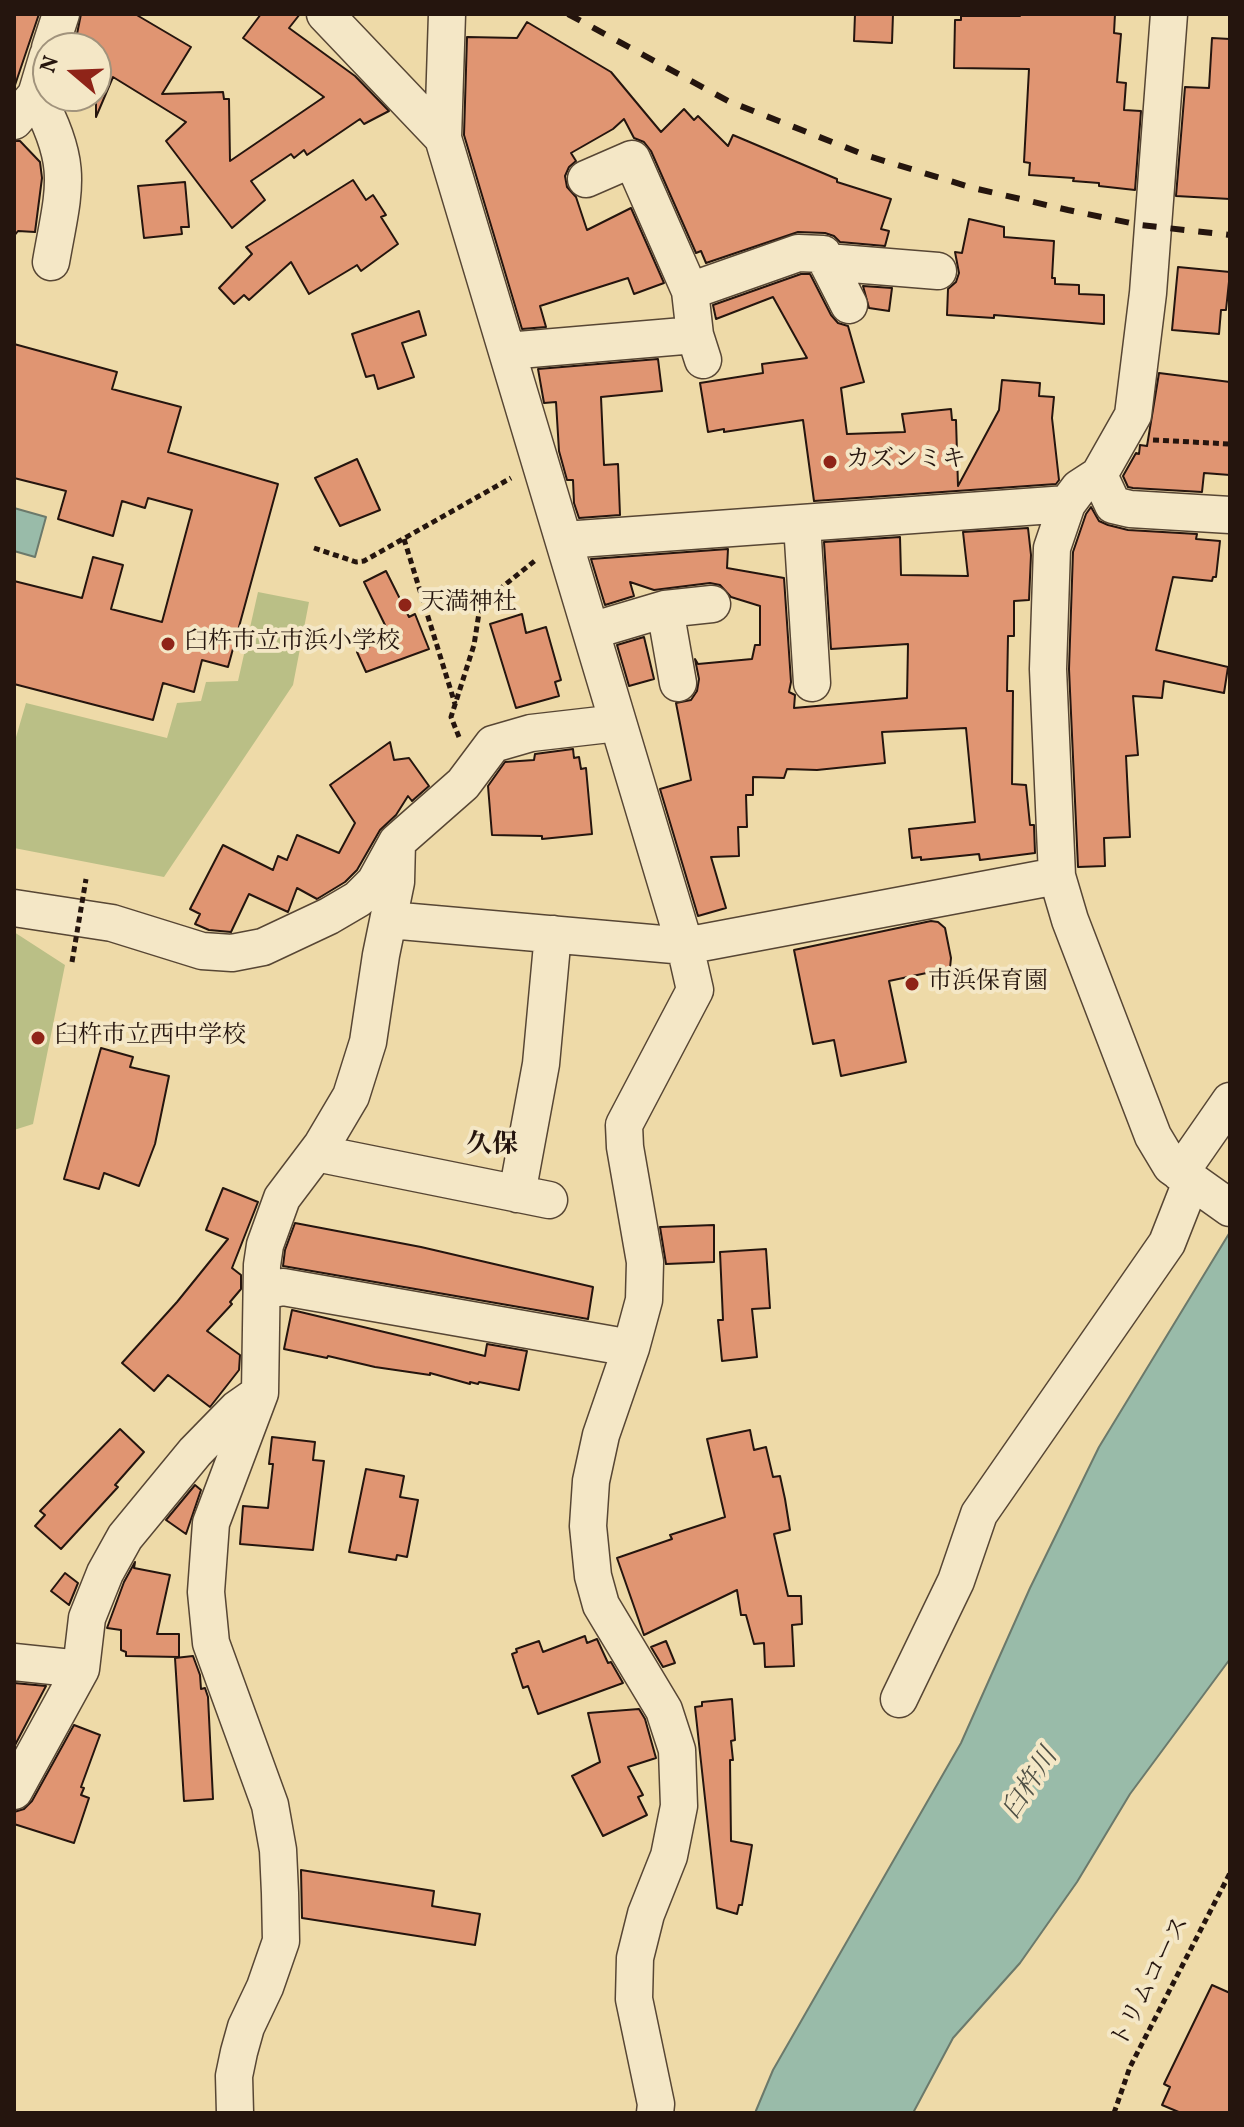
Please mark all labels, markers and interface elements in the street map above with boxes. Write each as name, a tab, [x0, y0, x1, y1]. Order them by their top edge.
north arrow	[32, 32, 112, 112]
text: N	[33, 52, 68, 77]
place label: カズンミキ	[846, 448, 966, 476]
marker: カズンミキ	[821, 453, 839, 471]
place label: 天満神社	[421, 591, 517, 619]
marker: 天満神社	[396, 596, 414, 614]
place label: 臼杵市立市浜小学校	[184, 630, 400, 658]
marker: 臼杵市立市浜小学校	[159, 635, 177, 653]
place label: 市浜保育園	[928, 970, 1048, 998]
marker: 市浜保育園	[903, 975, 921, 993]
place label: 臼杵市立西中学校	[54, 1024, 246, 1052]
marker: 臼杵市立西中学校	[29, 1029, 47, 1047]
district label: 久保	[466, 1131, 518, 1163]
water label: 臼杵川	[998, 1744, 1066, 1826]
street label: トリムコース	[1106, 1912, 1198, 2054]

